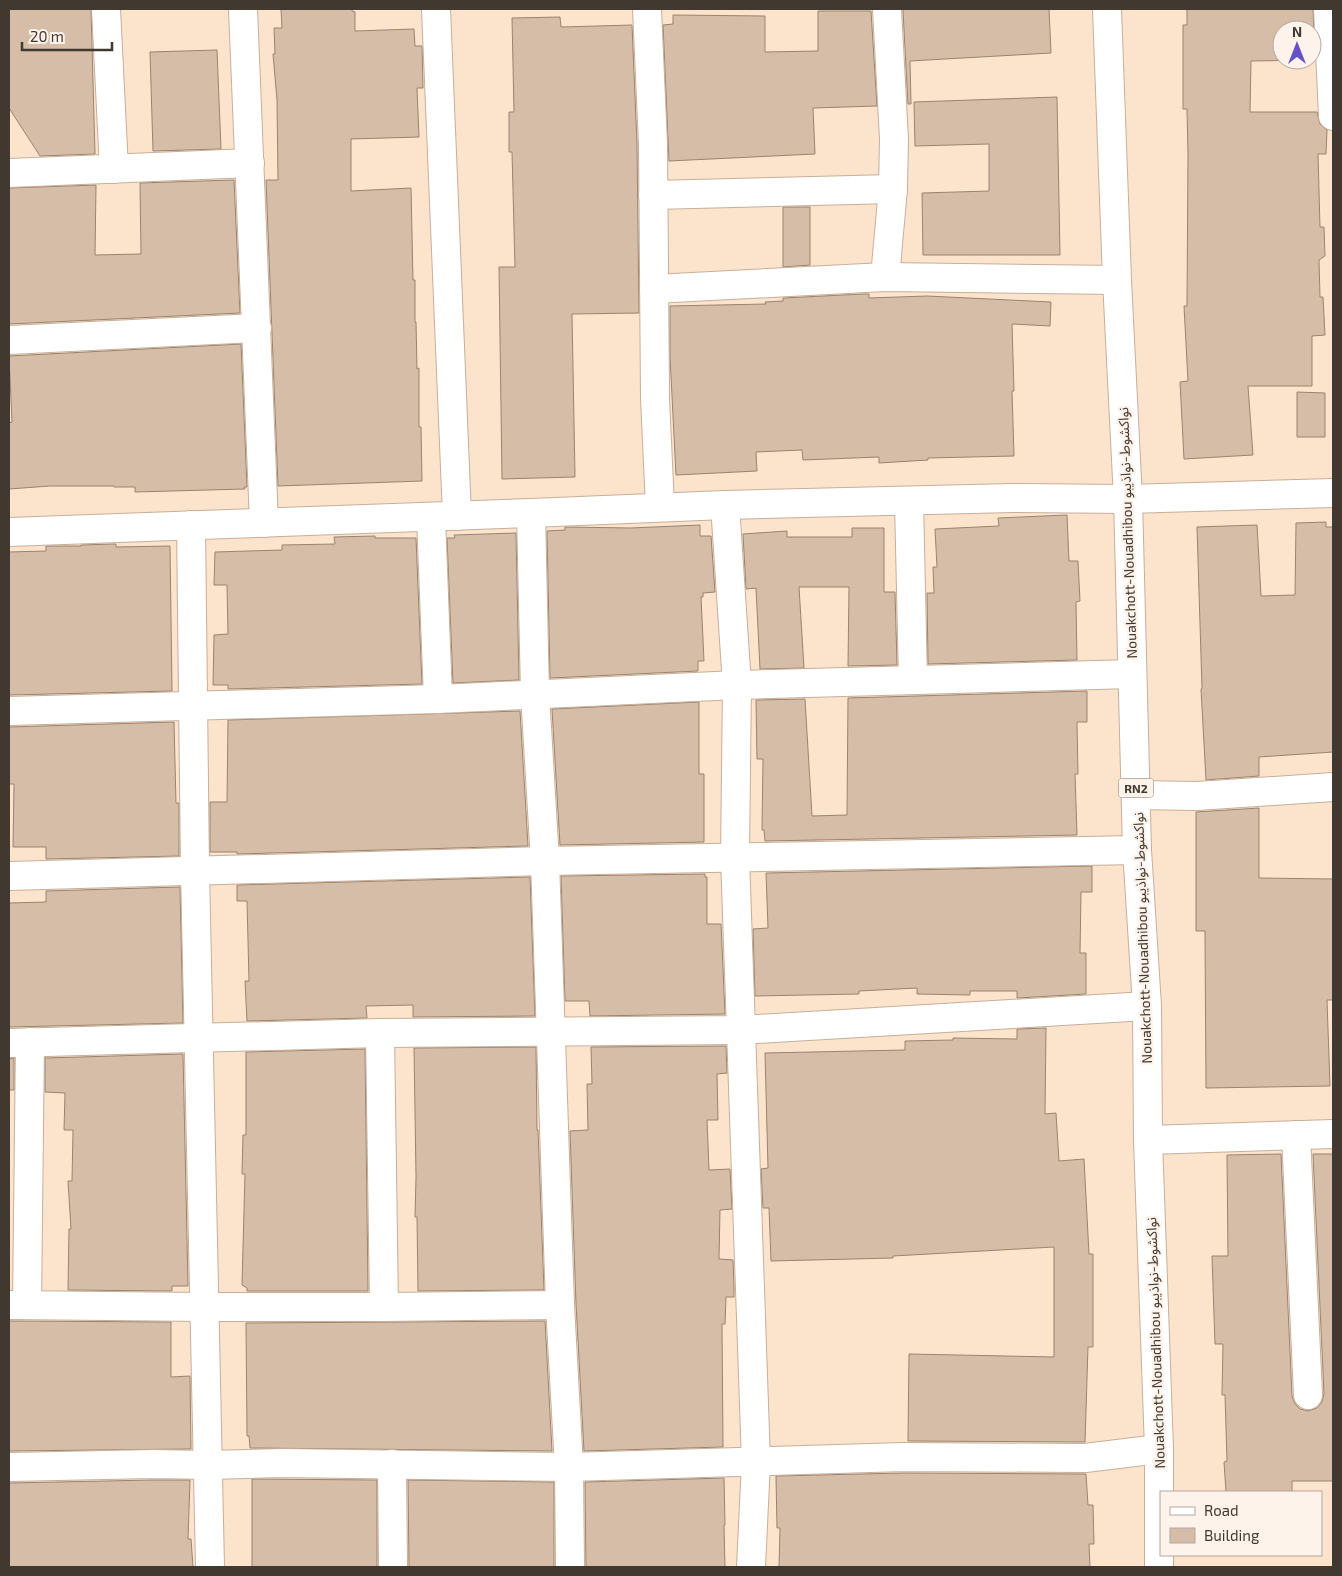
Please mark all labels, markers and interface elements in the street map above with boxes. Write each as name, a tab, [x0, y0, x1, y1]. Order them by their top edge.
scale bar	[22, 20, 112, 52]
north arrow	[1272, 20, 1322, 70]
text: N	[1292, 23, 1302, 40]
text: 20 m	[30, 27, 64, 45]
street label: Nouakchott-Nouadhibou نواكشوط-نواذيبو	[1114, 407, 1141, 659]
road number: RN2	[1118, 778, 1154, 798]
street label: Nouakchott-Nouadhibou نواكشوط-نواذيبو	[1129, 812, 1156, 1064]
street label: Nouakchott-Nouadhibou نواكشوط-نواذيبو	[1142, 1217, 1169, 1469]
legend	[1160, 1491, 1322, 1556]
text: Road	[1204, 1501, 1239, 1519]
text: Building	[1204, 1526, 1260, 1544]

